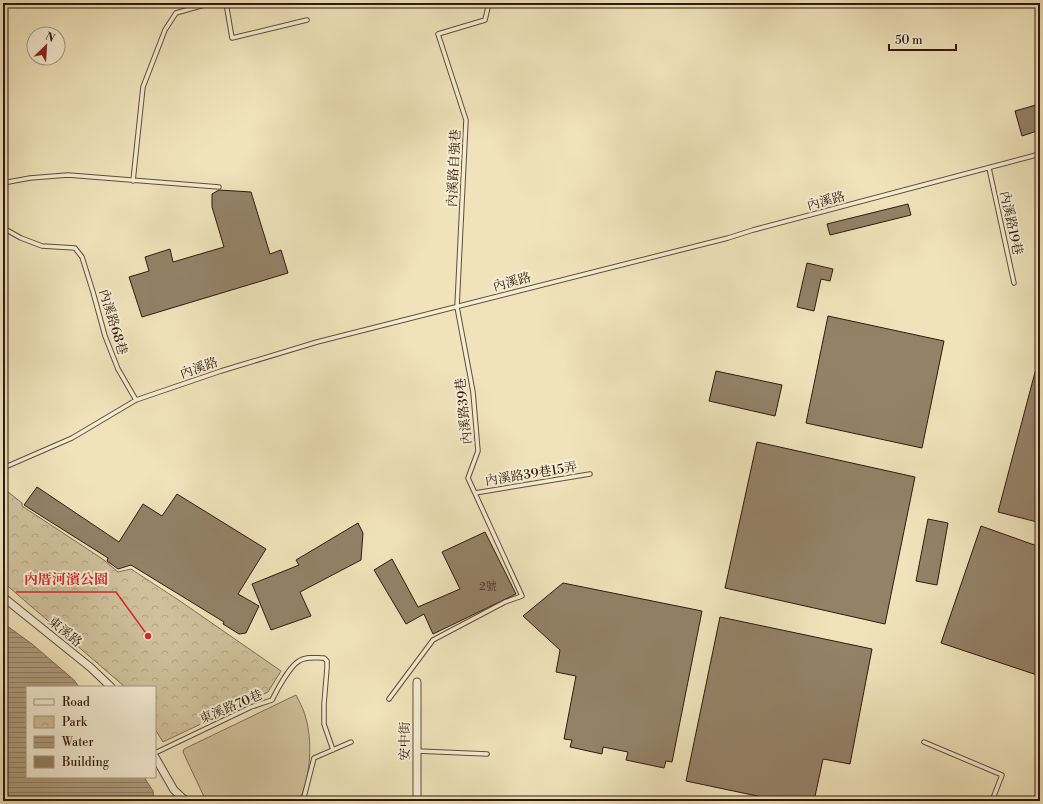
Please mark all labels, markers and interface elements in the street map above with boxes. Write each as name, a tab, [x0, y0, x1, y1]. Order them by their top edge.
north arrow	[26, 26, 66, 66]
scale bar	[889, 26, 956, 52]
text: N	[43, 30, 57, 46]
text: 50 m	[895, 33, 923, 48]
street label: 內溪路自強巷	[444, 129, 464, 207]
street label: 內溪路	[805, 188, 847, 214]
street label: 內溪路19巷	[996, 190, 1026, 256]
street label: 內溪路	[491, 269, 533, 295]
street label: 內溪路68巷	[95, 287, 131, 357]
street label: 內溪路	[178, 354, 220, 382]
street label: 內溪路39巷	[453, 377, 475, 445]
street label: 內溪路39巷15弄	[484, 459, 578, 489]
callout: 內厝河濱公園	[16, 566, 116, 592]
text: 內厝河濱公園	[24, 571, 108, 589]
house number: 2號	[479, 580, 497, 594]
street label: 東溪路	[45, 614, 85, 650]
legend	[26, 686, 156, 778]
street label: 東溪路70巷	[197, 687, 265, 727]
text: Road	[62, 695, 90, 710]
text: Park	[62, 715, 88, 730]
street label: 安中街	[397, 721, 413, 761]
text: Water	[61, 735, 94, 750]
text: Building	[61, 755, 110, 770]

